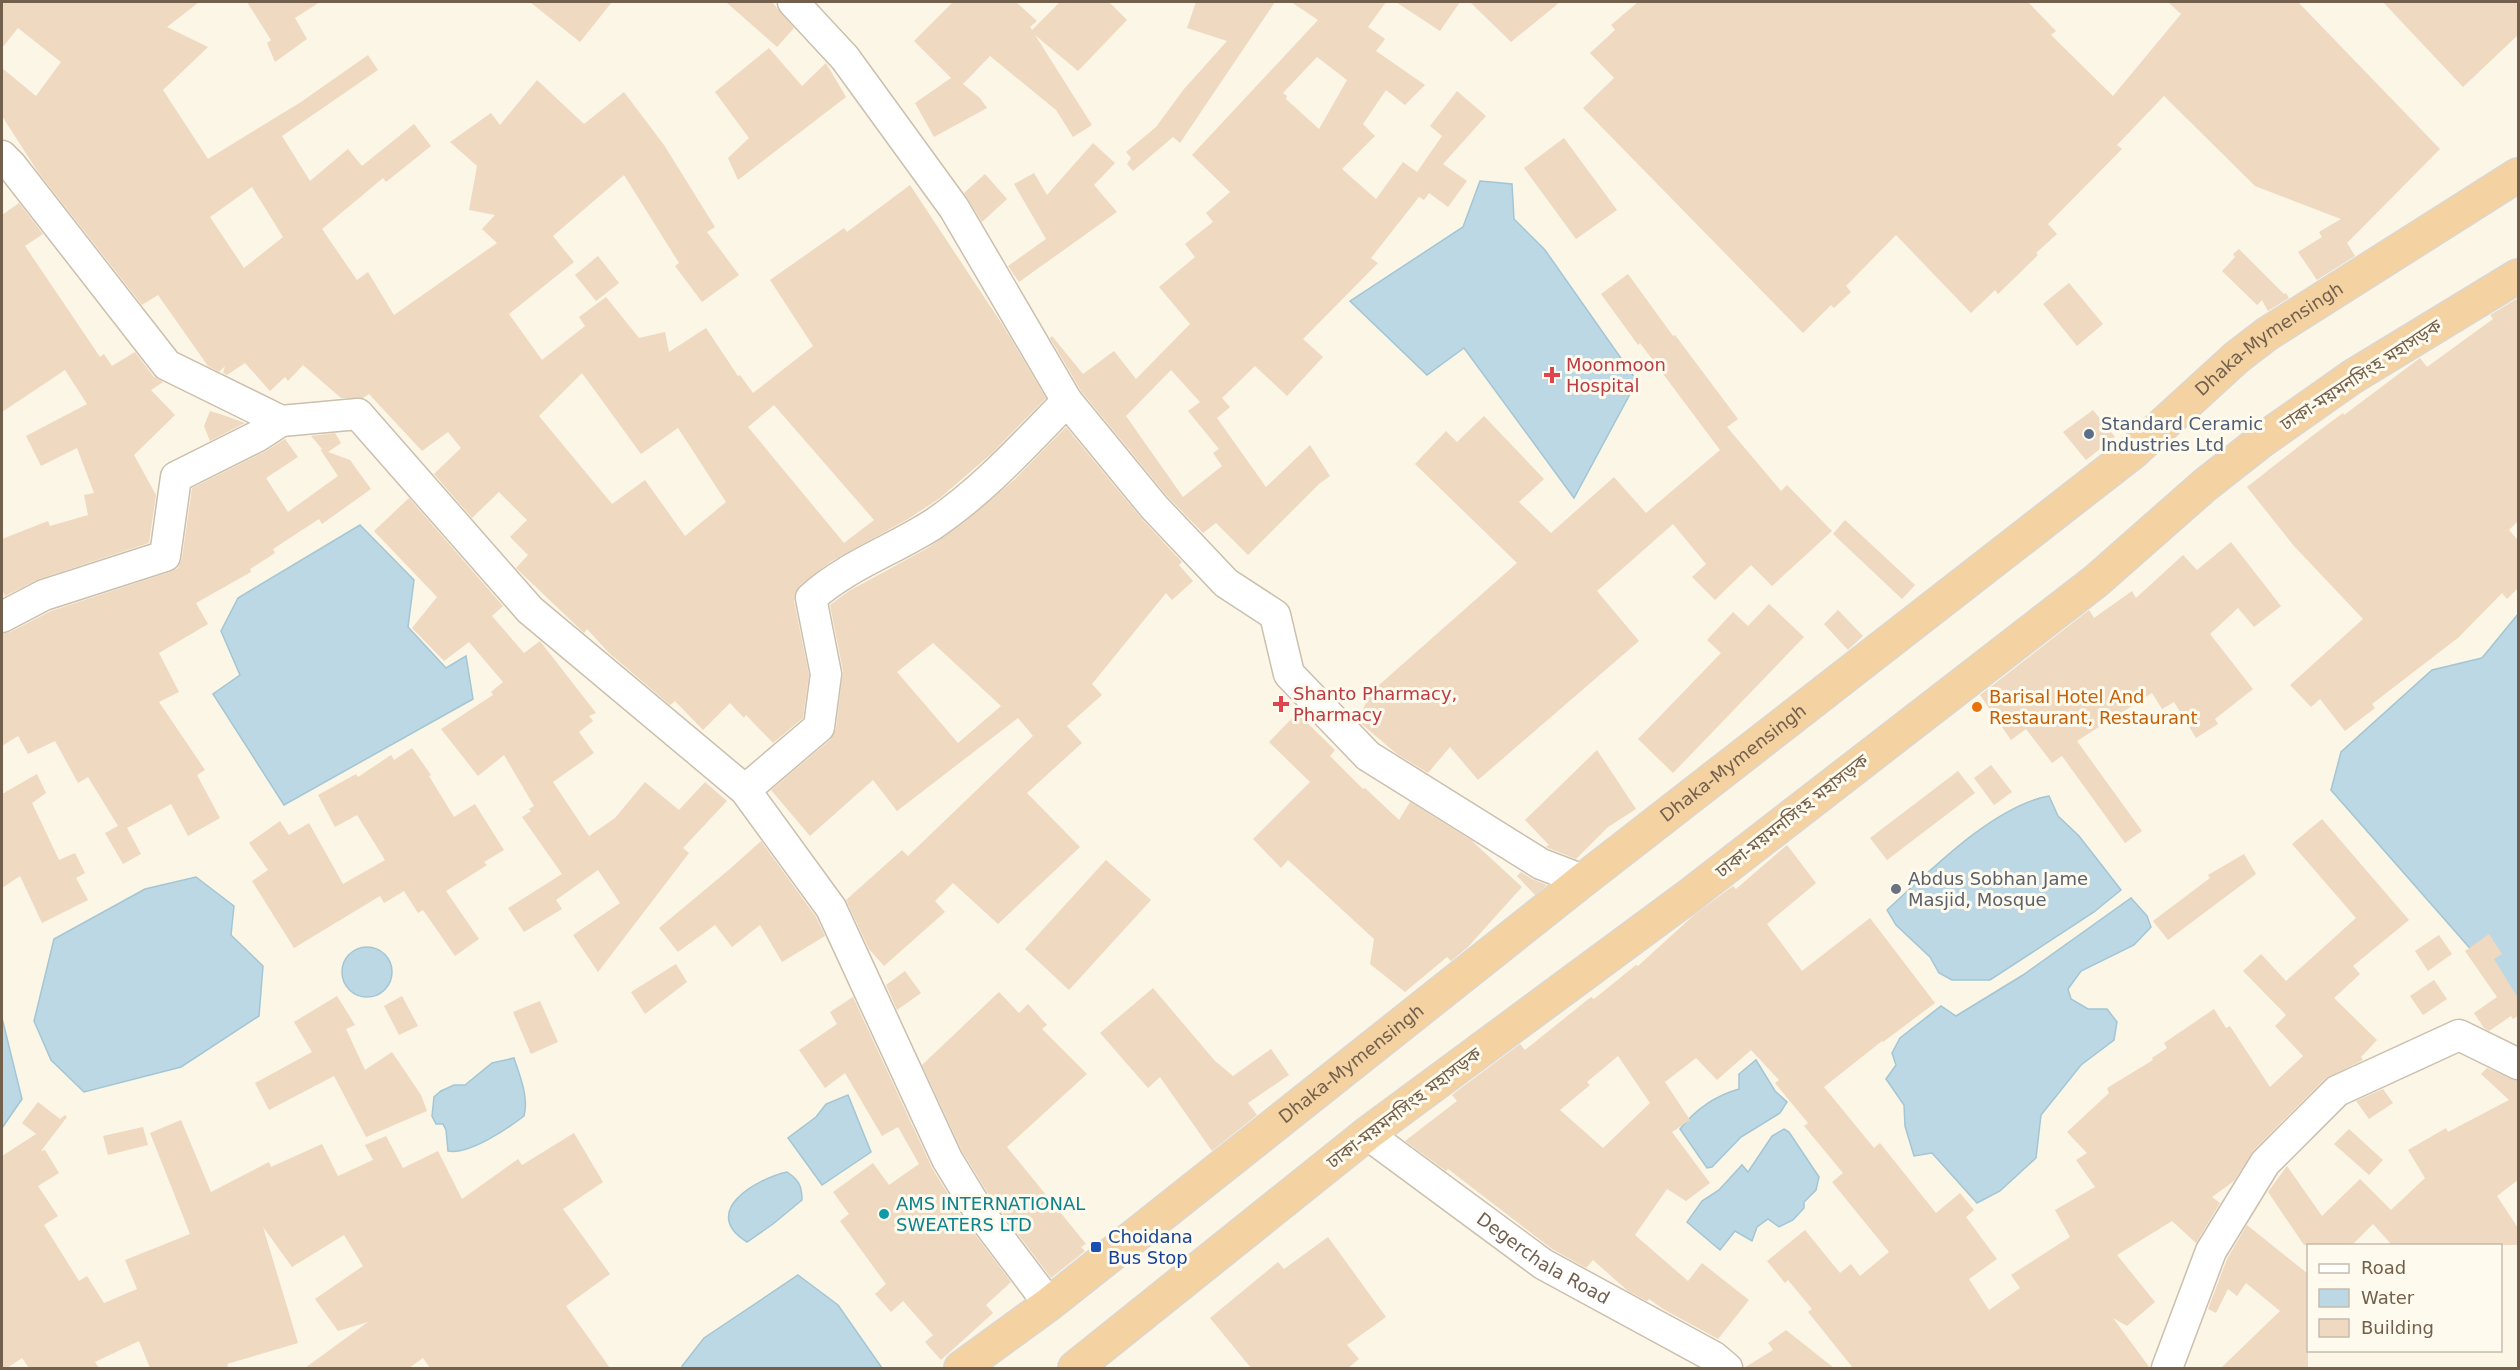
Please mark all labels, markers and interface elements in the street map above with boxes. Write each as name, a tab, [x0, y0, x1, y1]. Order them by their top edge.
street label: Dhaka-Mymensingh	[2191, 278, 2347, 400]
street label: ঢাকা-ময়মনসিংহ মহাসড়ক	[2275, 314, 2446, 435]
place label: Moonmoon Hospital	[1566, 354, 1666, 396]
marker: Moonmoon Hospital	[1543, 366, 1561, 384]
place label: Standard Ceramic Industries Ltd	[2101, 413, 2263, 455]
marker: Standard Ceramic Industries Ltd	[2082, 427, 2096, 441]
place label: Shanto Pharmacy, Pharmacy	[1293, 683, 1457, 725]
place label: Barisal Hotel And Restaurant, Restaurant	[1989, 686, 2198, 728]
marker: Shanto Pharmacy, Pharmacy	[1274, 697, 1288, 711]
street label: Dhaka-Mymensingh	[1656, 699, 1810, 826]
marker: Barisal Hotel And Restaurant, Restaurant	[1970, 700, 1984, 714]
street label: ঢাকা-ময়মনসিংহ মহাসড়ক	[1710, 749, 1873, 882]
place label: Abdus Sobhan Jame Masjid, Mosque	[1908, 868, 2088, 910]
marker: Abdus Sobhan Jame Masjid, Mosque	[1889, 882, 1903, 896]
street label: Dhaka-Mymensingh	[1275, 1000, 1428, 1127]
street label: ঢাকা-ময়মনসিংহ মহাসড়ক	[1322, 1042, 1485, 1173]
place label: AMS INTERNATIONAL SWEATERS LTD	[896, 1193, 1085, 1235]
marker: AMS INTERNATIONAL SWEATERS LTD	[877, 1207, 891, 1221]
street label: Degerchala Road	[1473, 1208, 1613, 1308]
place label: Choidana Bus Stop	[1108, 1226, 1193, 1268]
marker: Choidana Bus Stop	[1089, 1240, 1103, 1254]
legend	[2307, 1244, 2502, 1352]
text: Road	[2361, 1257, 2406, 1278]
text: Water	[2361, 1287, 2415, 1308]
text: Building	[2361, 1317, 2434, 1338]

